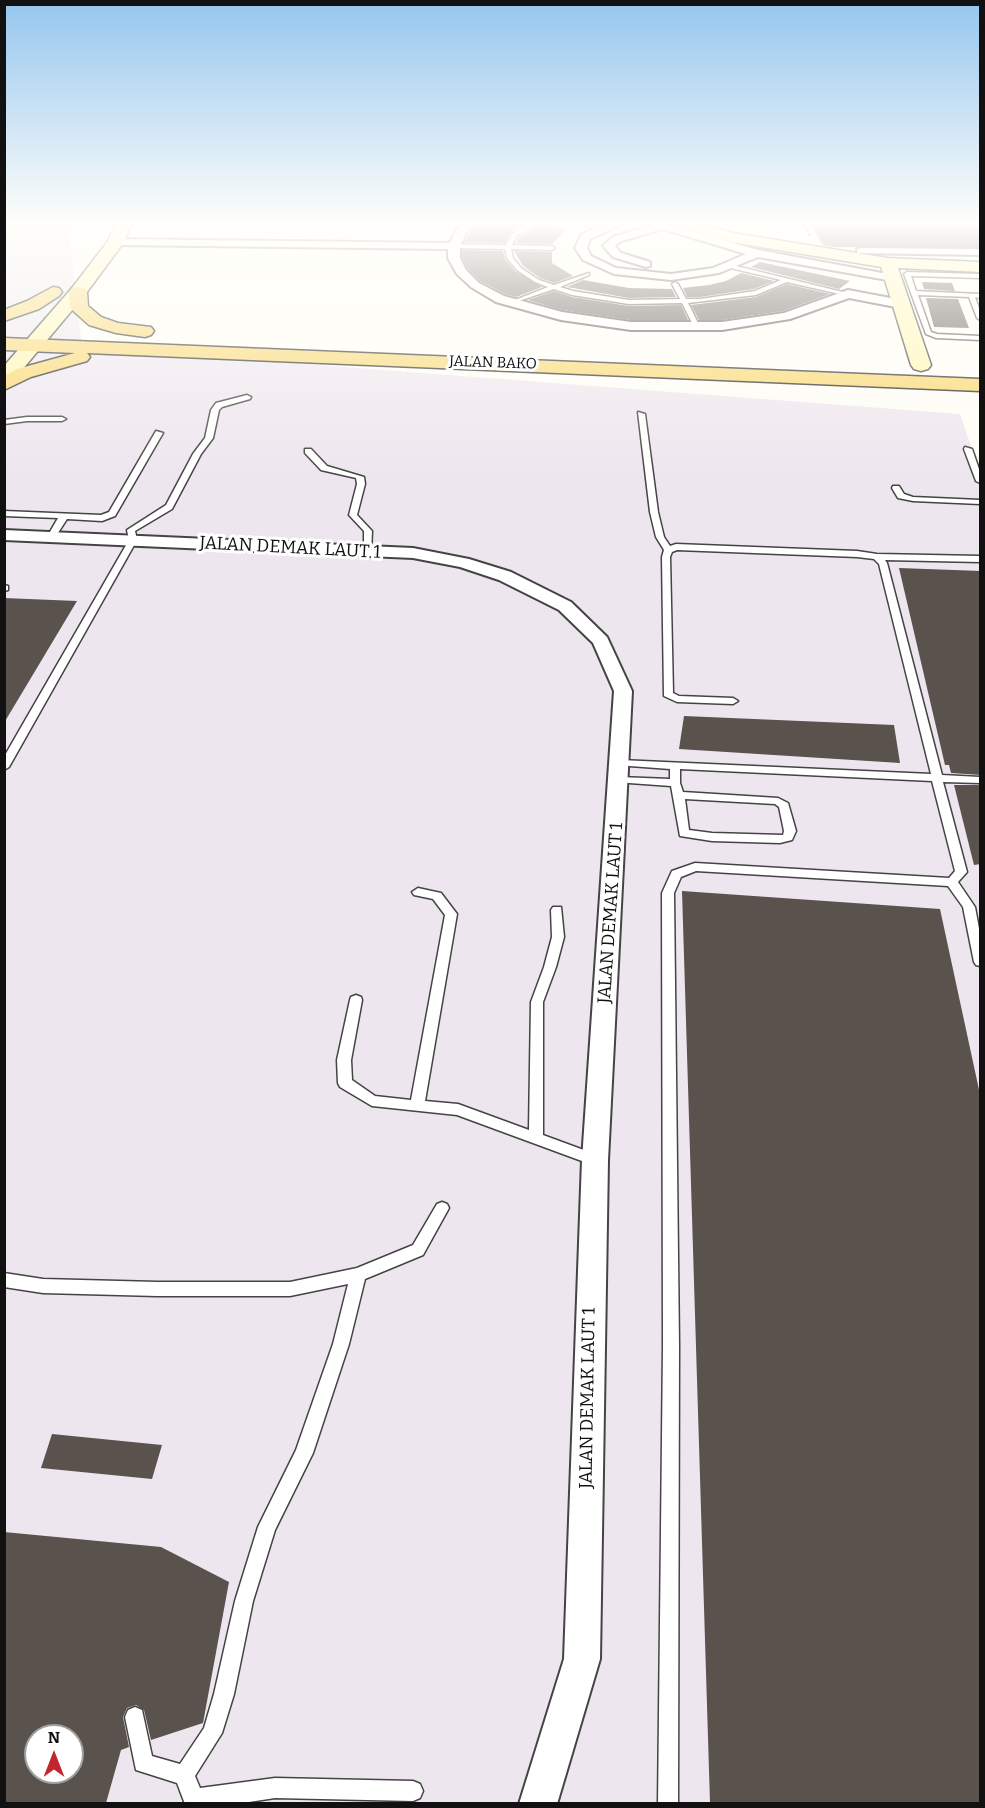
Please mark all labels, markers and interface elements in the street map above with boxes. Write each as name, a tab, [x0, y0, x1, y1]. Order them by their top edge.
street label: JALAN BAKO	[449, 352, 537, 374]
street label: JALAN DEMAK LAUT 1	[199, 532, 381, 564]
street label: JALAN DEMAK LAUT 1	[594, 822, 628, 1004]
street label: JALAN DEMAK LAUT 1	[576, 1307, 600, 1489]
north arrow	[24, 1724, 84, 1784]
text: N	[48, 1728, 60, 1747]

